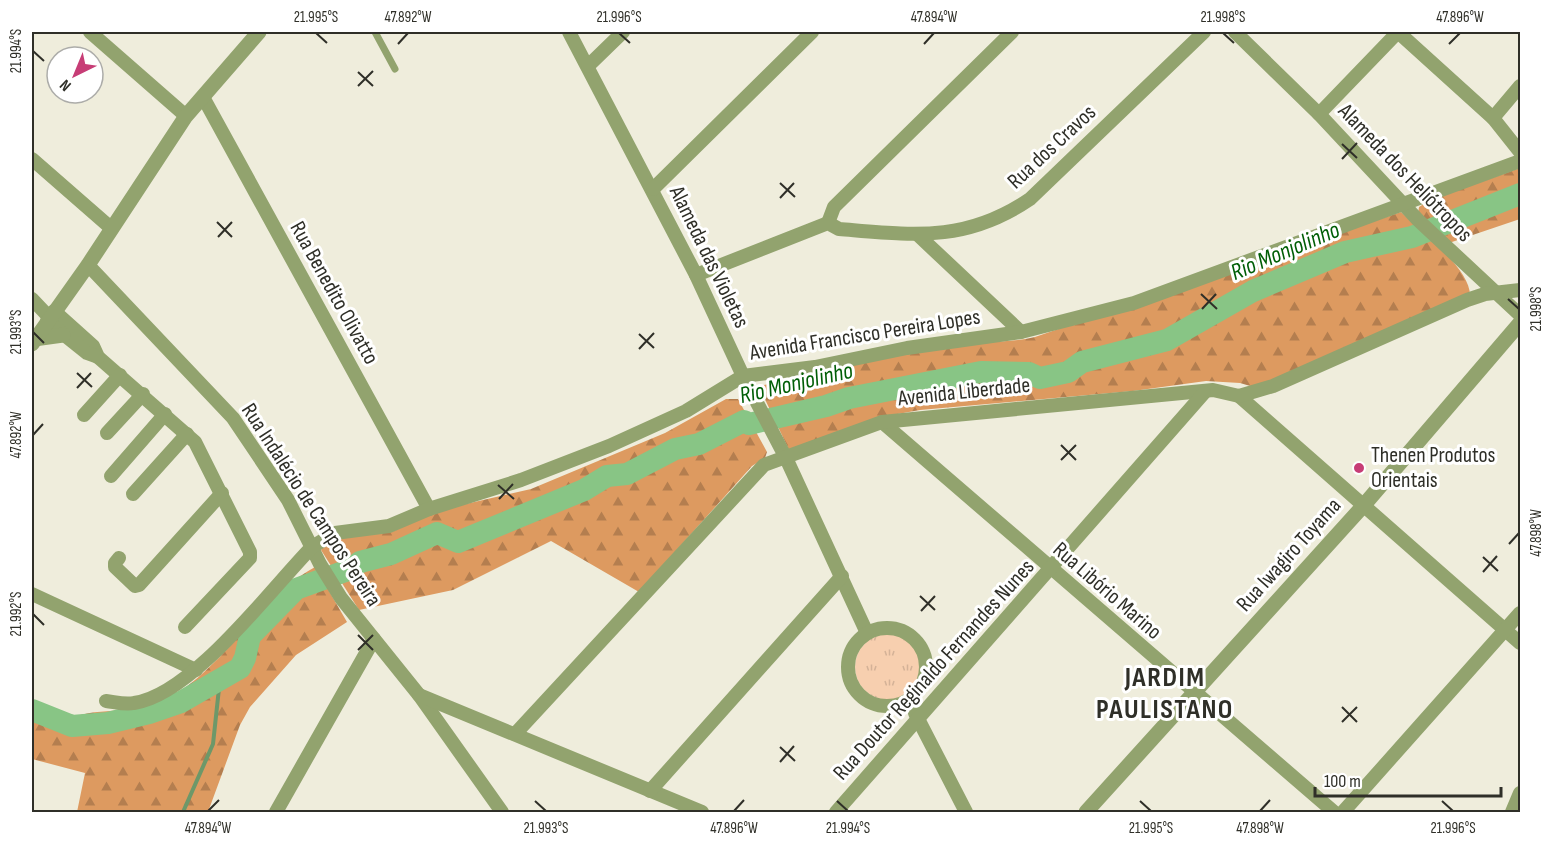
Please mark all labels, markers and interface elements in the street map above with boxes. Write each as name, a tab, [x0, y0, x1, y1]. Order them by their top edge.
text: 21.995°S	[294, 8, 338, 27]
text: 47.892°W	[384, 8, 432, 27]
text: 21.996°S	[596, 8, 642, 27]
text: 47.894°W	[911, 8, 958, 27]
text: 21.998°S	[1201, 8, 1245, 27]
text: 47.896°W	[1436, 8, 1484, 27]
text: 21.994°S	[7, 29, 26, 73]
north arrow	[45, 45, 105, 105]
text: N	[56, 75, 75, 95]
street label: Alameda dos Heliótropos	[1331, 98, 1478, 248]
street label: Rua dos Cravos	[1002, 99, 1102, 195]
street label: Alameda das Violetas	[663, 181, 755, 332]
water label: Rio Monjolinho	[1226, 215, 1344, 287]
street label: Rua Benedito Olivatto	[284, 217, 384, 369]
text: 21.998°S	[1527, 287, 1546, 331]
street label: Avenida Francisco Pereira Lopes	[747, 303, 982, 367]
text: 21.993°S	[7, 310, 26, 354]
water label: Rio Monjolinho	[736, 356, 856, 410]
street label: Avenida Liberdade	[896, 372, 1031, 412]
street label: Rua Indalécio de Campos Pereira	[235, 398, 387, 612]
text: 47.892°W	[7, 411, 26, 459]
place label: Thenen Produtos Orientais	[1371, 442, 1496, 494]
marker: Thenen Produtos Orientais	[1352, 461, 1366, 475]
street label: Rua Iwagiro Toyama	[1231, 493, 1347, 617]
text: 47.898°W	[1527, 509, 1546, 557]
street label: Rua Libório Marino	[1047, 536, 1167, 646]
street label: Rua Doutor Reginaldo Fernandes Nunes	[828, 554, 1040, 786]
text: 21.992°S	[7, 592, 26, 636]
district label: JARDIM PAULISTANO	[1096, 661, 1234, 726]
scale bar	[1315, 760, 1501, 798]
text: 100 m	[1324, 771, 1361, 792]
text: 47.894°W	[185, 819, 232, 838]
text: 21.993°S	[524, 819, 568, 838]
text: 47.896°W	[710, 819, 758, 838]
text: 21.994°S	[826, 819, 870, 838]
text: 21.995°S	[1129, 819, 1173, 838]
text: 47.898°W	[1236, 819, 1284, 838]
text: 21.996°S	[1430, 819, 1476, 838]

